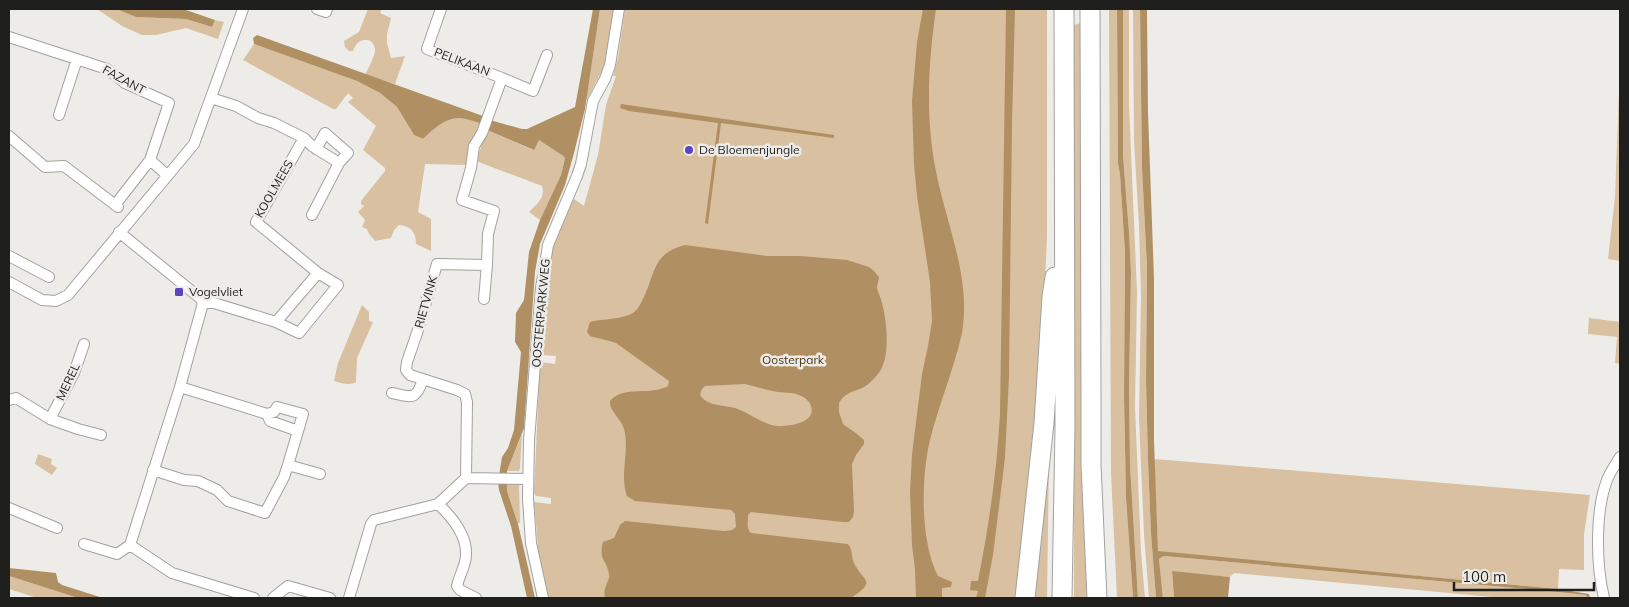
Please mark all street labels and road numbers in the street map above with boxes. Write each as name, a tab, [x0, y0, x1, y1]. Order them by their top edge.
street label: PELIKAAN	[432, 44, 492, 79]
street label: FAZANT	[100, 62, 149, 98]
street label: KOOLMEES	[251, 157, 296, 220]
street label: OOSTERPARKWEG	[528, 258, 553, 368]
street label: RIETVINK	[411, 274, 440, 330]
street label: MEREL	[52, 360, 83, 403]

